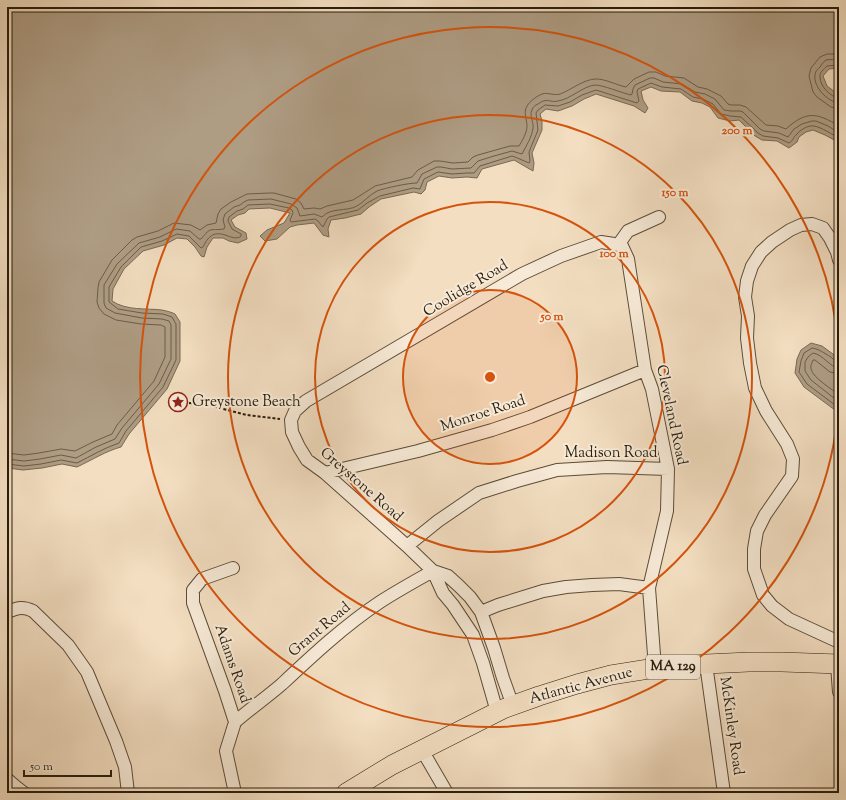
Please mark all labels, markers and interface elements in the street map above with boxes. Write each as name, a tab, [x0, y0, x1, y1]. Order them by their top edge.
text: 200 m	[722, 122, 752, 140]
text: 150 m	[660, 184, 689, 202]
text: 100 m	[598, 245, 629, 263]
street label: Coolidge Road	[420, 255, 513, 323]
text: 50 m	[540, 308, 564, 326]
street label: Cleveland Road	[650, 363, 692, 468]
centre of rings	[483, 370, 497, 384]
street label: Monroe Road	[438, 390, 529, 438]
place icon: Greystone Beach	[167, 391, 189, 413]
place label: Greystone Beach	[192, 392, 301, 413]
street label: Greystone Road	[315, 443, 408, 527]
street label: Madison Road	[564, 443, 658, 464]
street label: Grant Road	[284, 597, 356, 662]
street label: Adams Road	[209, 622, 255, 707]
road number: MA 129	[646, 655, 700, 679]
street label: Atlantic Avenue	[527, 662, 635, 710]
street label: McKinley Road	[714, 675, 748, 777]
scale bar	[24, 752, 111, 778]
text: 50 m	[29, 758, 53, 776]

